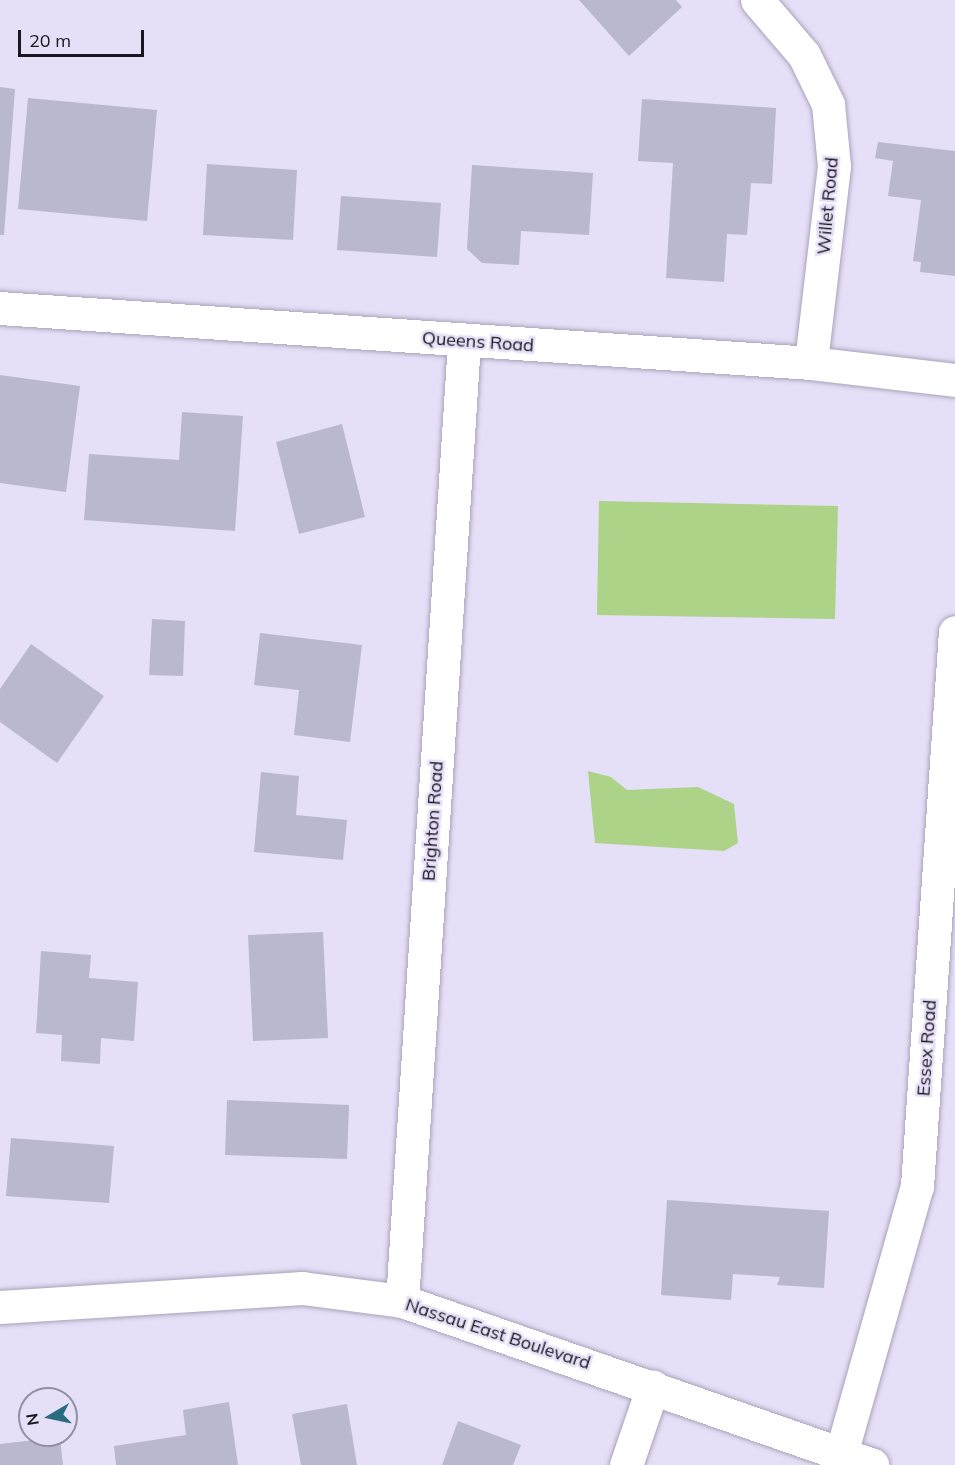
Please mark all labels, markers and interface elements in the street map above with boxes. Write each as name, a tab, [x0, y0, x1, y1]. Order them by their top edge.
scale bar	[21, 18, 147, 56]
text: 20 m	[29, 29, 71, 52]
street label: Willet Road	[813, 156, 843, 256]
street label: Queens Road	[421, 327, 535, 357]
street label: Brighton Road	[418, 760, 448, 882]
street label: Essex Road	[913, 999, 941, 1097]
street label: Nassau East Boulevard	[403, 1294, 593, 1374]
north arrow	[18, 1387, 78, 1447]
text: N	[21, 1412, 43, 1427]

